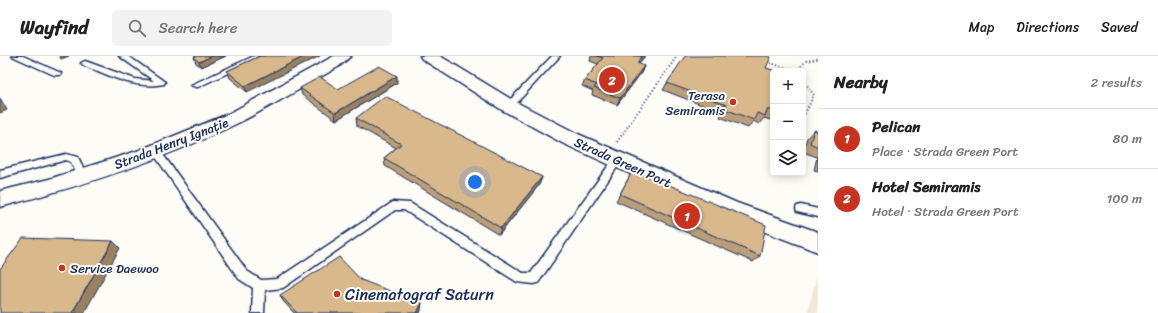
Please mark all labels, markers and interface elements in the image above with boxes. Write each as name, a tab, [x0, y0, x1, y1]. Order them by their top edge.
search box	[112, 10, 392, 46]
text: Wayfind	[20, 11, 88, 44]
text: Search here	[158, 15, 237, 41]
text: Map	[968, 15, 994, 40]
text: Directions	[1016, 15, 1079, 40]
text: Saved	[1101, 15, 1138, 40]
icon: search	[126, 17, 148, 39]
pin: 2	[599, 65, 625, 95]
text: Nearby	[834, 67, 888, 97]
map controls	[770, 68, 806, 176]
button: +	[770, 68, 806, 104]
text: 2 results	[1091, 71, 1142, 94]
place label: Terasa Semiramis	[665, 84, 726, 122]
marker: Terasa Semiramis	[728, 97, 738, 107]
button: −	[770, 104, 806, 140]
street label: Strada Henry Ignație	[111, 111, 232, 176]
text: Pelican	[872, 114, 920, 140]
text: 1	[844, 127, 850, 150]
text: 80 m	[1113, 127, 1142, 150]
street label: Strada Green Port	[570, 131, 675, 194]
button: layers	[770, 140, 806, 176]
text: Place · Strada Green Port	[872, 140, 1018, 163]
your location	[465, 172, 485, 192]
text: Hotel Semiramis	[872, 174, 980, 200]
text: 2	[843, 187, 851, 210]
text: 100 m	[1107, 187, 1142, 210]
text: Hotel · Strada Green Port	[872, 200, 1019, 223]
pin: 1	[674, 201, 700, 231]
place label: Service Daewoo	[70, 257, 159, 280]
marker: Service Daewoo	[57, 263, 67, 273]
place label: Cinematograf Saturn	[345, 280, 494, 309]
marker: Cinematograf Saturn	[332, 289, 342, 299]

